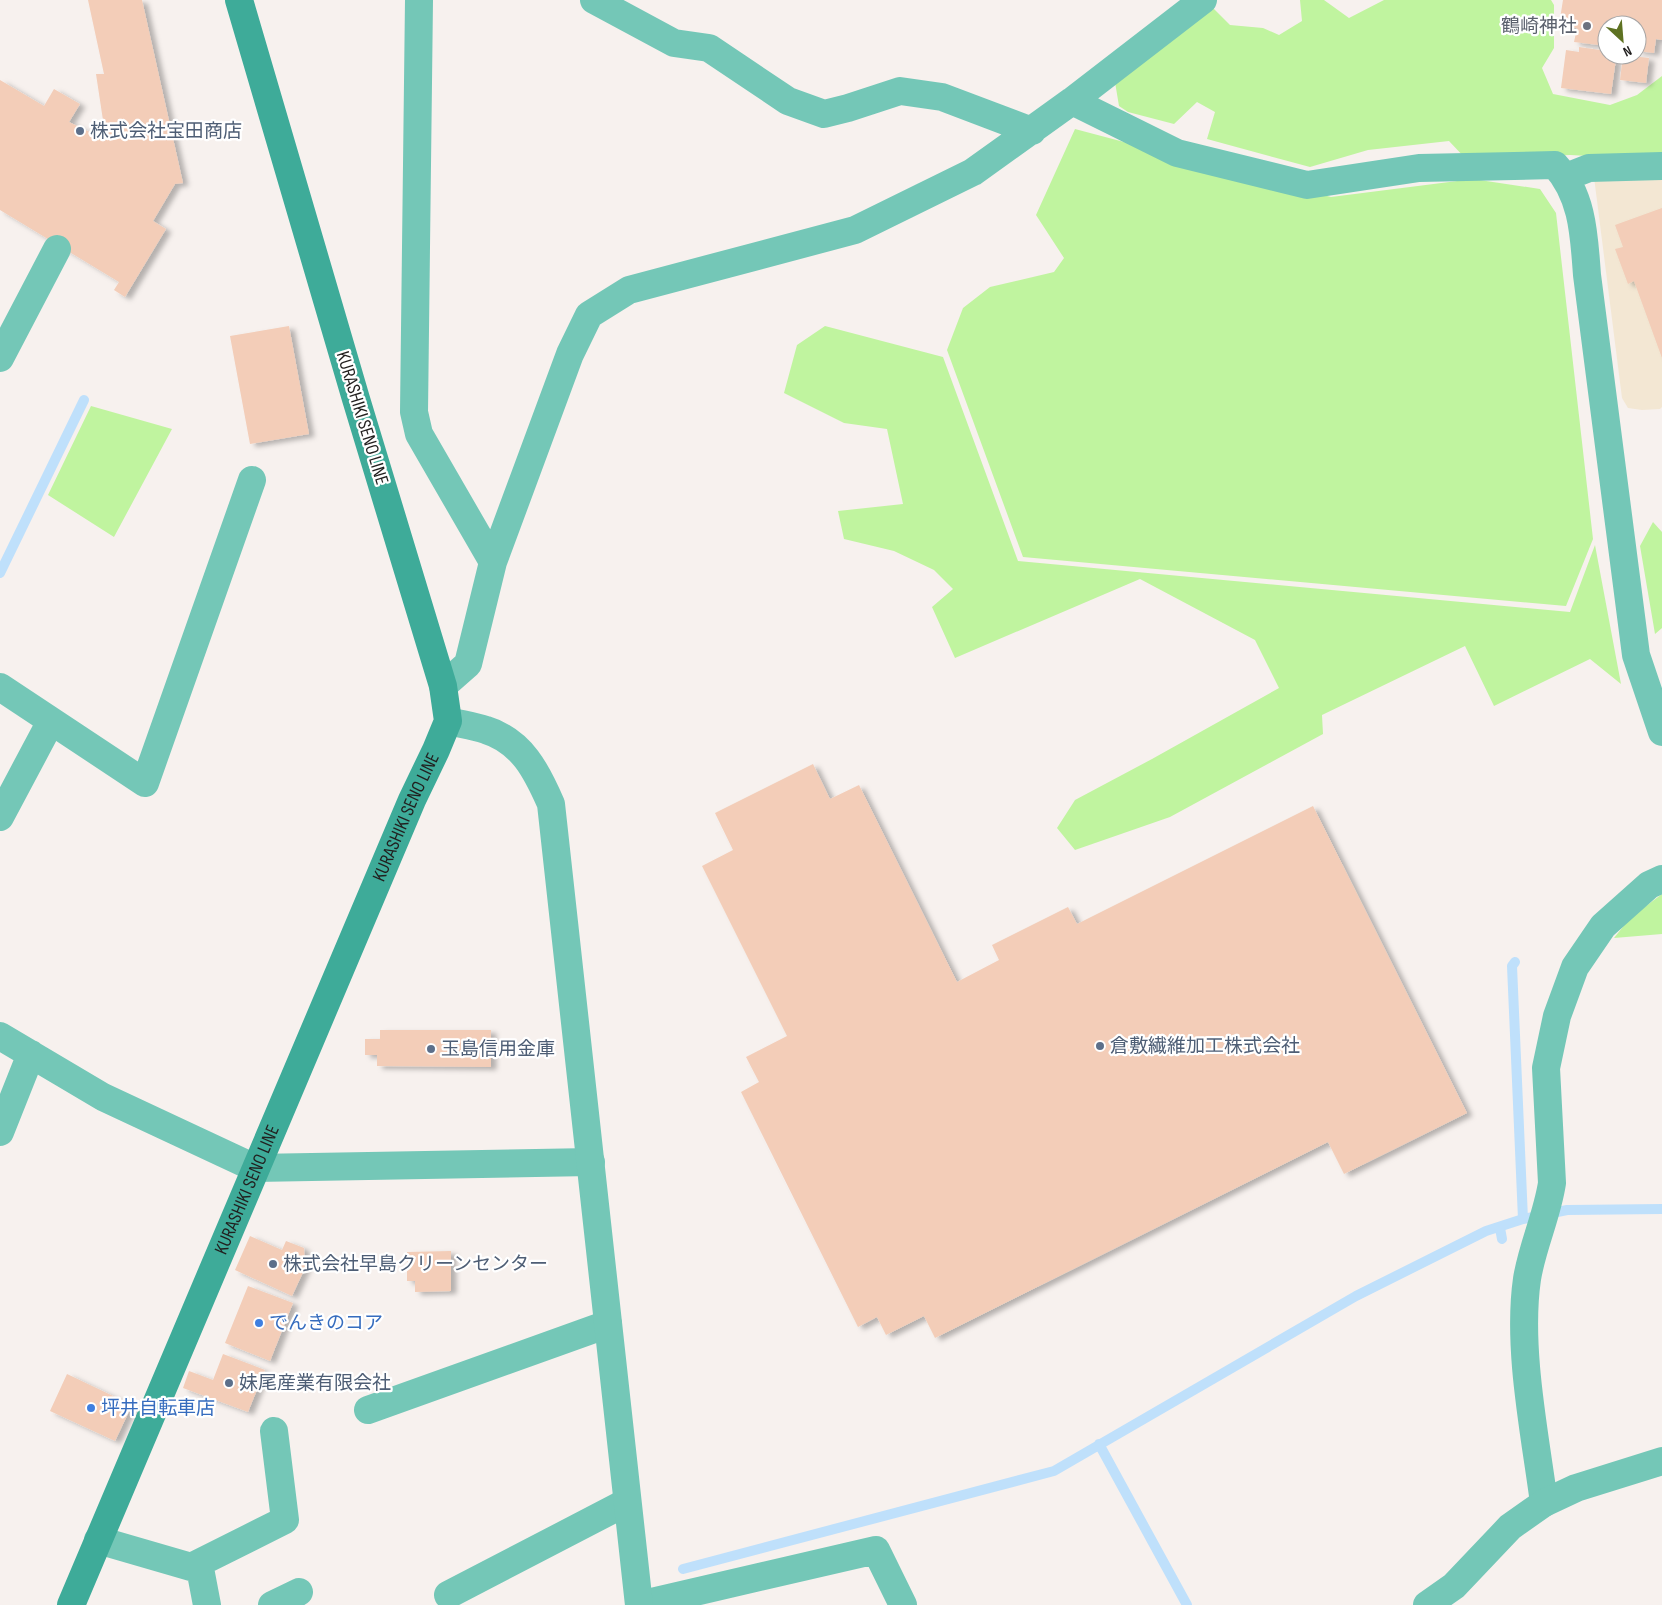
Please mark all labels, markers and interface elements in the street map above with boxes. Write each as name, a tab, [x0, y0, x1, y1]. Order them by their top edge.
place label: 鶴崎神社	[1501, 15, 1577, 38]
north arrow	[1597, 15, 1647, 65]
marker: 鶴崎神社	[1581, 20, 1593, 32]
text: N	[1620, 42, 1635, 61]
place label: 株式会社宝田商店	[90, 120, 242, 143]
marker: 株式会社宝田商店	[74, 125, 86, 137]
street label: KURASHIKI SENO LINE	[331, 349, 393, 487]
street label: KURASHIKI SENO LINE	[367, 749, 444, 885]
place label: 倉敷繊維加工株式会社	[1110, 1035, 1300, 1058]
place label: 玉島信用金庫	[441, 1038, 555, 1061]
marker: 倉敷繊維加工株式会社	[1094, 1040, 1106, 1052]
marker: 玉島信用金庫	[425, 1043, 437, 1055]
street label: KURASHIKI SENO LINE	[209, 1122, 284, 1258]
place label: 株式会社早島クリーンセンター	[283, 1253, 548, 1276]
marker: 株式会社早島クリーンセンター	[267, 1258, 279, 1270]
place label: でんきのコア	[269, 1312, 383, 1335]
marker: でんきのコア	[253, 1317, 265, 1329]
place label: 妹尾産業有限会社	[239, 1372, 391, 1395]
marker: 妹尾産業有限会社	[223, 1377, 235, 1389]
place label: 坪井自転車店	[101, 1397, 215, 1420]
marker: 坪井自転車店	[85, 1402, 97, 1414]

